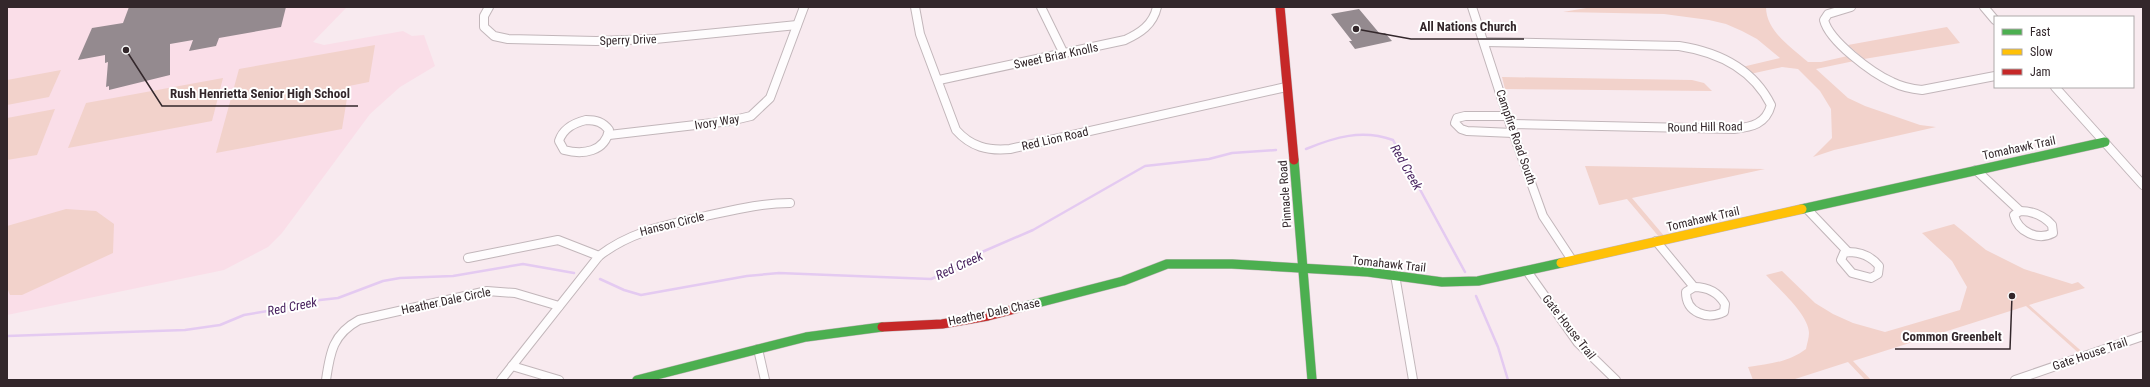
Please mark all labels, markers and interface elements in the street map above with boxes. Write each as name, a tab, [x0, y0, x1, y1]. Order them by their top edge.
callout: All Nations Church	[1411, 14, 1524, 39]
legend	[1994, 16, 2134, 88]
text: All Nations Church	[1419, 19, 1517, 34]
text: Fast	[2030, 25, 2051, 39]
street label: Sperry Drive	[599, 32, 657, 48]
street label: Sweet Briar Knolls	[1013, 40, 1099, 72]
text: Slow	[2030, 45, 2053, 59]
text: Jam	[2030, 65, 2051, 79]
callout: Rush Henrietta Senior High School	[162, 81, 358, 106]
text: Rush Henrietta Senior High School	[170, 86, 350, 101]
street label: Campfire Road South	[1493, 88, 1539, 187]
street label: Ivory Way	[694, 112, 740, 132]
street label: Round Hill Road	[1667, 119, 1743, 135]
street label: Red Lion Road	[1020, 125, 1090, 153]
street label: Tomahawk Trail	[1981, 133, 2057, 163]
water label: Red Creek	[1388, 142, 1426, 193]
street label: Pinnacle Road	[1276, 160, 1294, 228]
street label: Tomahawk Trail	[1665, 204, 1741, 234]
street label: Hanson Circle	[638, 209, 706, 239]
water label: Red Creek	[933, 248, 985, 283]
street label: Tomahawk Trail	[1351, 253, 1427, 275]
street label: Heather Dale Circle	[400, 285, 492, 317]
street label: Gate House Trail	[1539, 292, 1599, 362]
water label: Red Creek	[266, 294, 318, 319]
street label: Heather Dale Chase	[947, 295, 1041, 329]
callout: Common Greenbelt	[1895, 324, 2010, 349]
text: Common Greenbelt	[1902, 329, 2002, 344]
street label: Gate House Trail	[2051, 335, 2129, 373]

